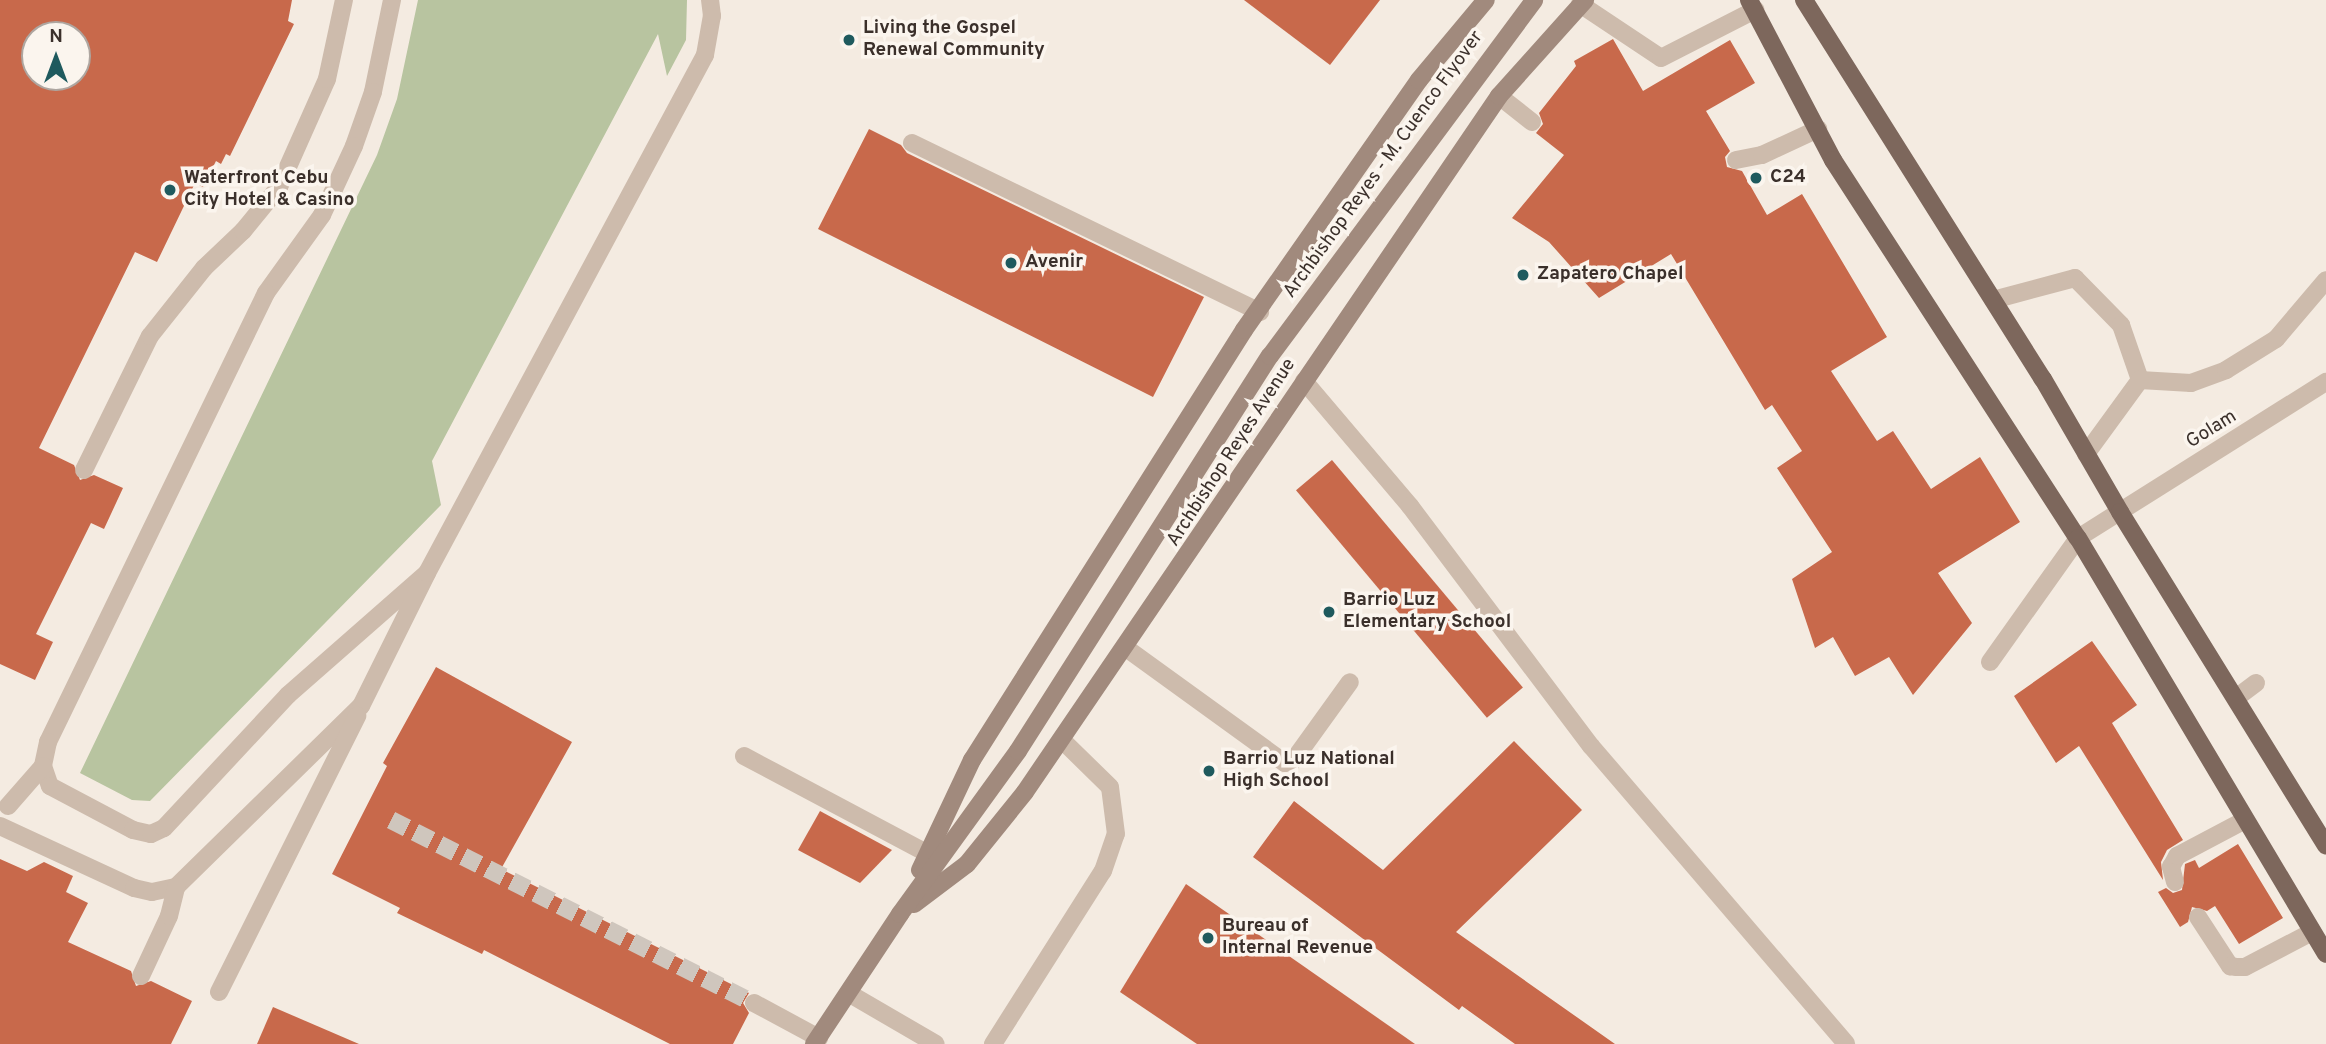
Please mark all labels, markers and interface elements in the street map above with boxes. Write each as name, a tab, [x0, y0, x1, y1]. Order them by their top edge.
place label: Living the Gospel Renewal Community	[863, 18, 1045, 62]
north arrow	[21, 21, 91, 91]
text: N	[49, 25, 63, 49]
street label: Archbishop Reyes - M. Cuenco Flyover	[1279, 27, 1489, 303]
marker: Living the Gospel Renewal Community	[841, 32, 857, 48]
place label: C24	[1770, 167, 1806, 189]
place label: Waterfront Cebu City Hotel & Casino	[184, 168, 354, 212]
marker: C24	[1748, 170, 1764, 186]
marker: Waterfront Cebu City Hotel & Casino	[162, 182, 178, 198]
place label: Avenir	[1025, 252, 1083, 274]
marker: Avenir	[1003, 255, 1019, 271]
place label: Zapatero Chapel	[1537, 264, 1683, 286]
marker: Zapatero Chapel	[1515, 267, 1531, 283]
street label: Archbishop Reyes Avenue	[1163, 355, 1301, 551]
street label: Golam	[2183, 406, 2241, 454]
place label: Barrio Luz Elementary School	[1343, 590, 1511, 634]
marker: Barrio Luz Elementary School	[1321, 604, 1337, 620]
place label: Barrio Luz National High School	[1223, 749, 1395, 793]
marker: Barrio Luz National High School	[1201, 763, 1217, 779]
place label: Bureau of Internal Revenue	[1222, 916, 1373, 960]
marker: Bureau of Internal Revenue	[1200, 930, 1216, 946]

